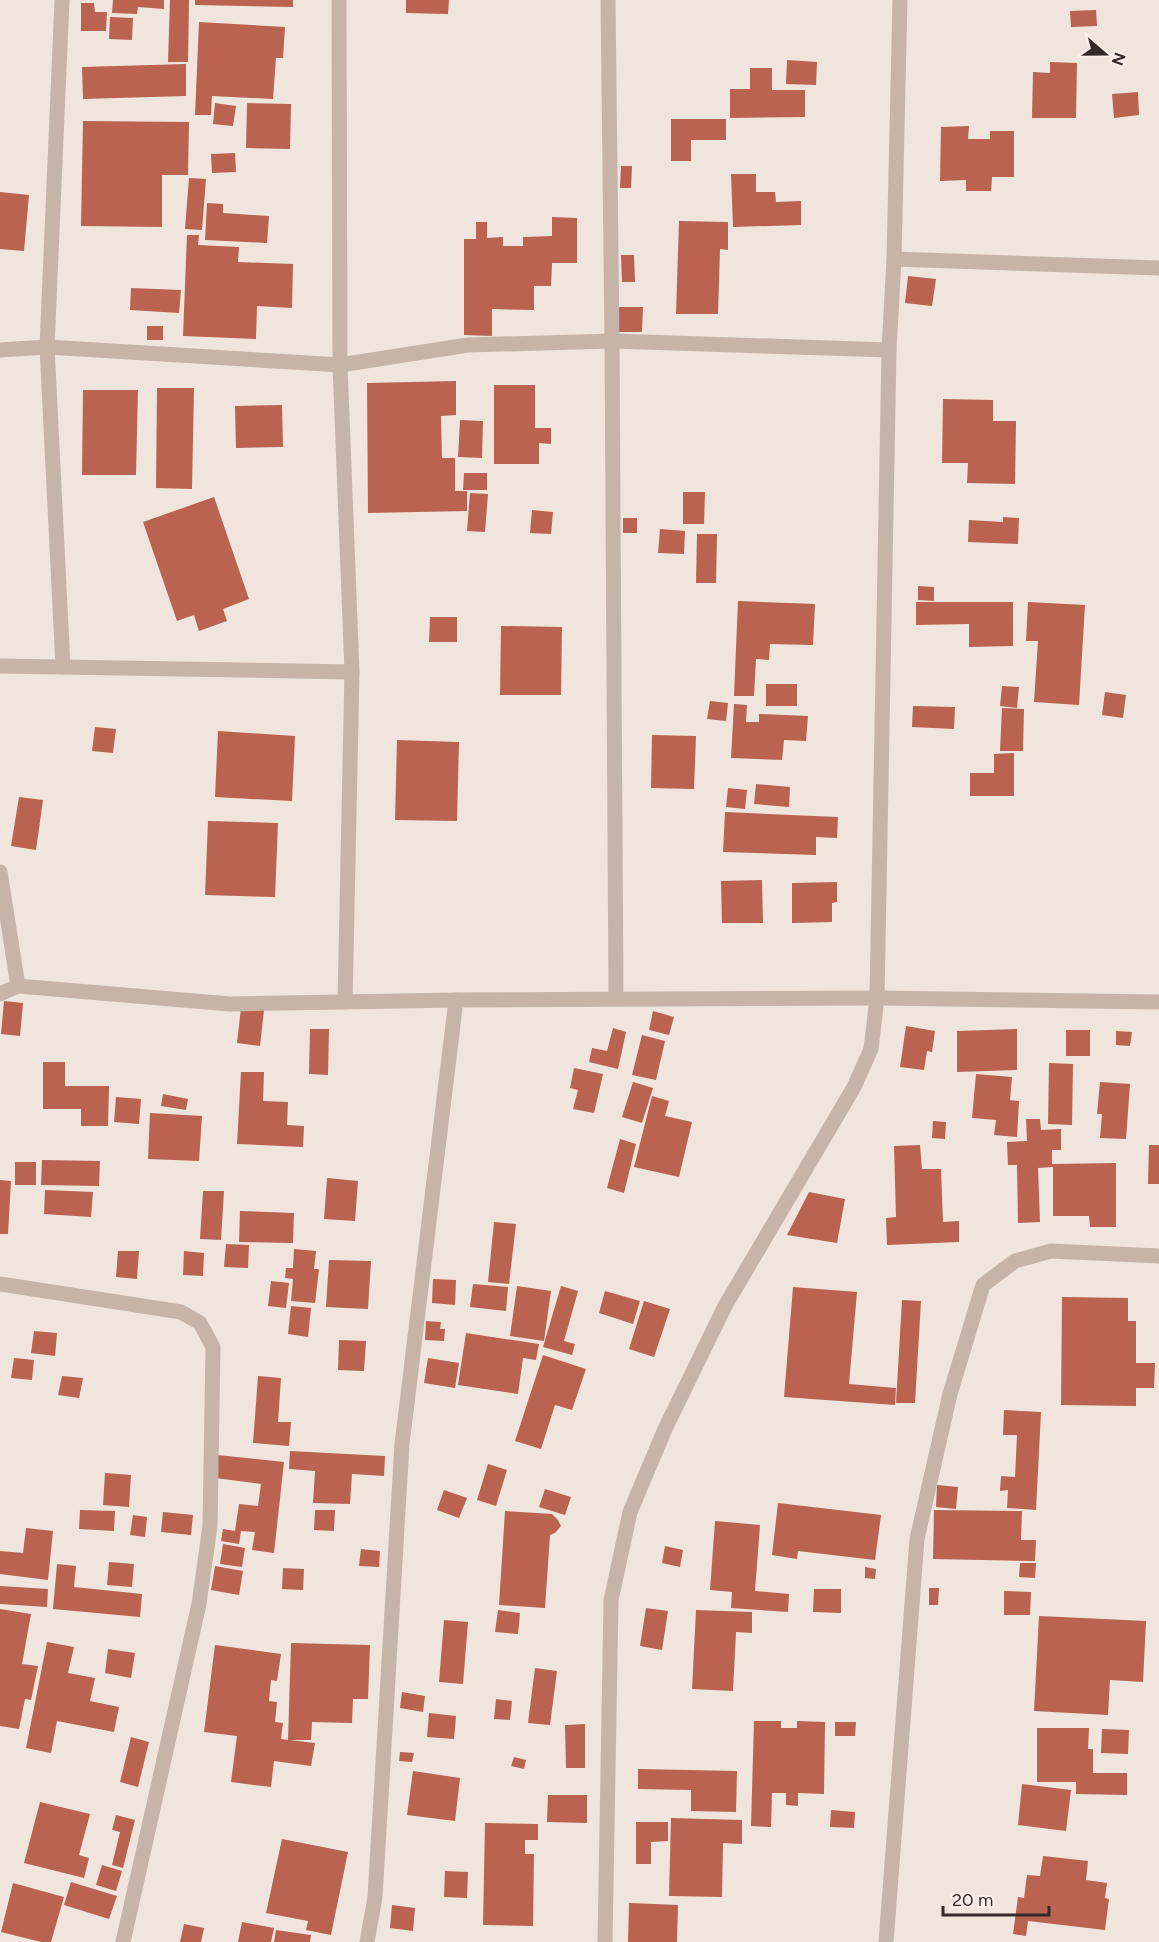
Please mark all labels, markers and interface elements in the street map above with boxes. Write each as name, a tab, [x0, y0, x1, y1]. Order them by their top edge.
north arrow	[1075, 24, 1135, 84]
text: N	[1108, 50, 1130, 68]
scale bar	[943, 1879, 1050, 1917]
text: 20 m	[952, 1889, 993, 1911]

